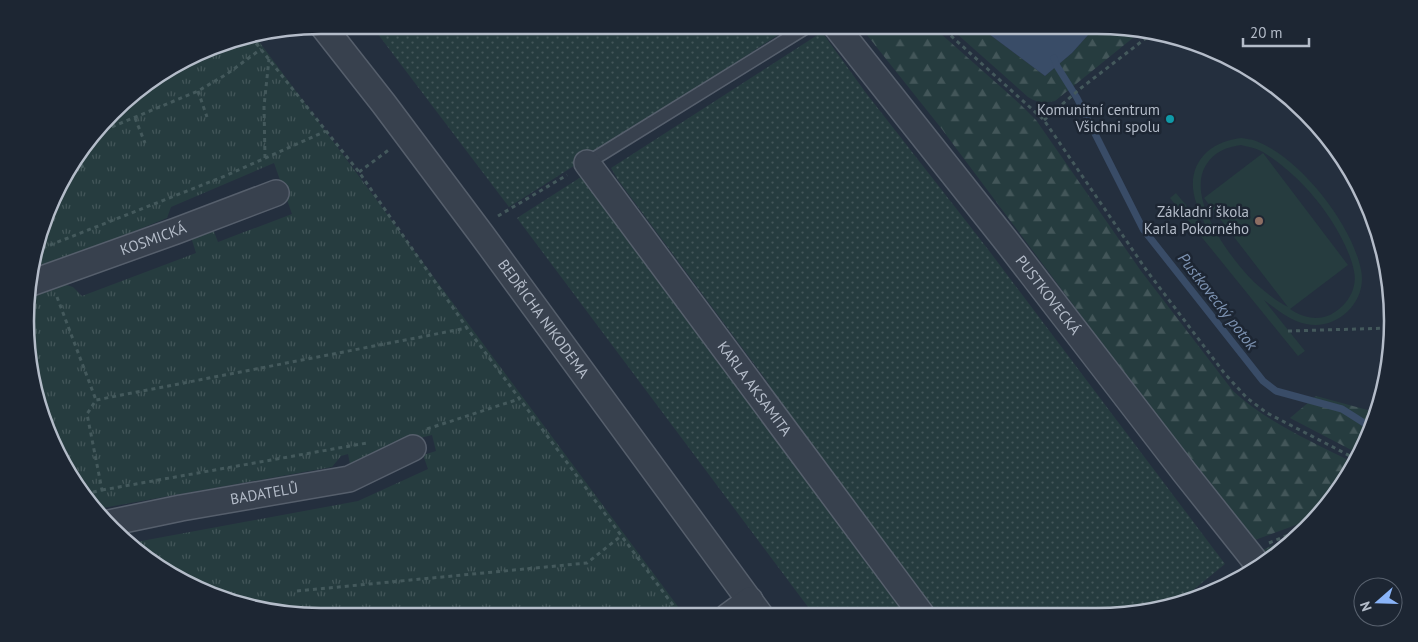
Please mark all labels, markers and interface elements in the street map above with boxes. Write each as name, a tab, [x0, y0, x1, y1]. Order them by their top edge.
scale bar	[1243, 15, 1309, 47]
text: 20 m	[1250, 23, 1283, 42]
place label: Komunitní centrum Všichni spolu	[1037, 100, 1160, 136]
marker: Komunitní centrum Všichni spolu	[1164, 113, 1176, 125]
place label: Základní škola Karla Pokorného	[1144, 202, 1249, 238]
marker: Základní škola Karla Pokorného	[1253, 215, 1265, 227]
street label: KOSMICKÁ	[118, 218, 189, 259]
water label: Pustkovecký potok	[1174, 248, 1263, 354]
street label: PUSTKOVECKÁ	[1012, 251, 1085, 339]
street label: BEDŘICHA NIKODEMA	[494, 256, 594, 382]
street label: KARLA AKSAMITA	[713, 337, 796, 440]
street label: BADATELŮ	[229, 478, 300, 508]
north arrow	[1353, 577, 1403, 627]
text: N	[1356, 599, 1376, 614]

